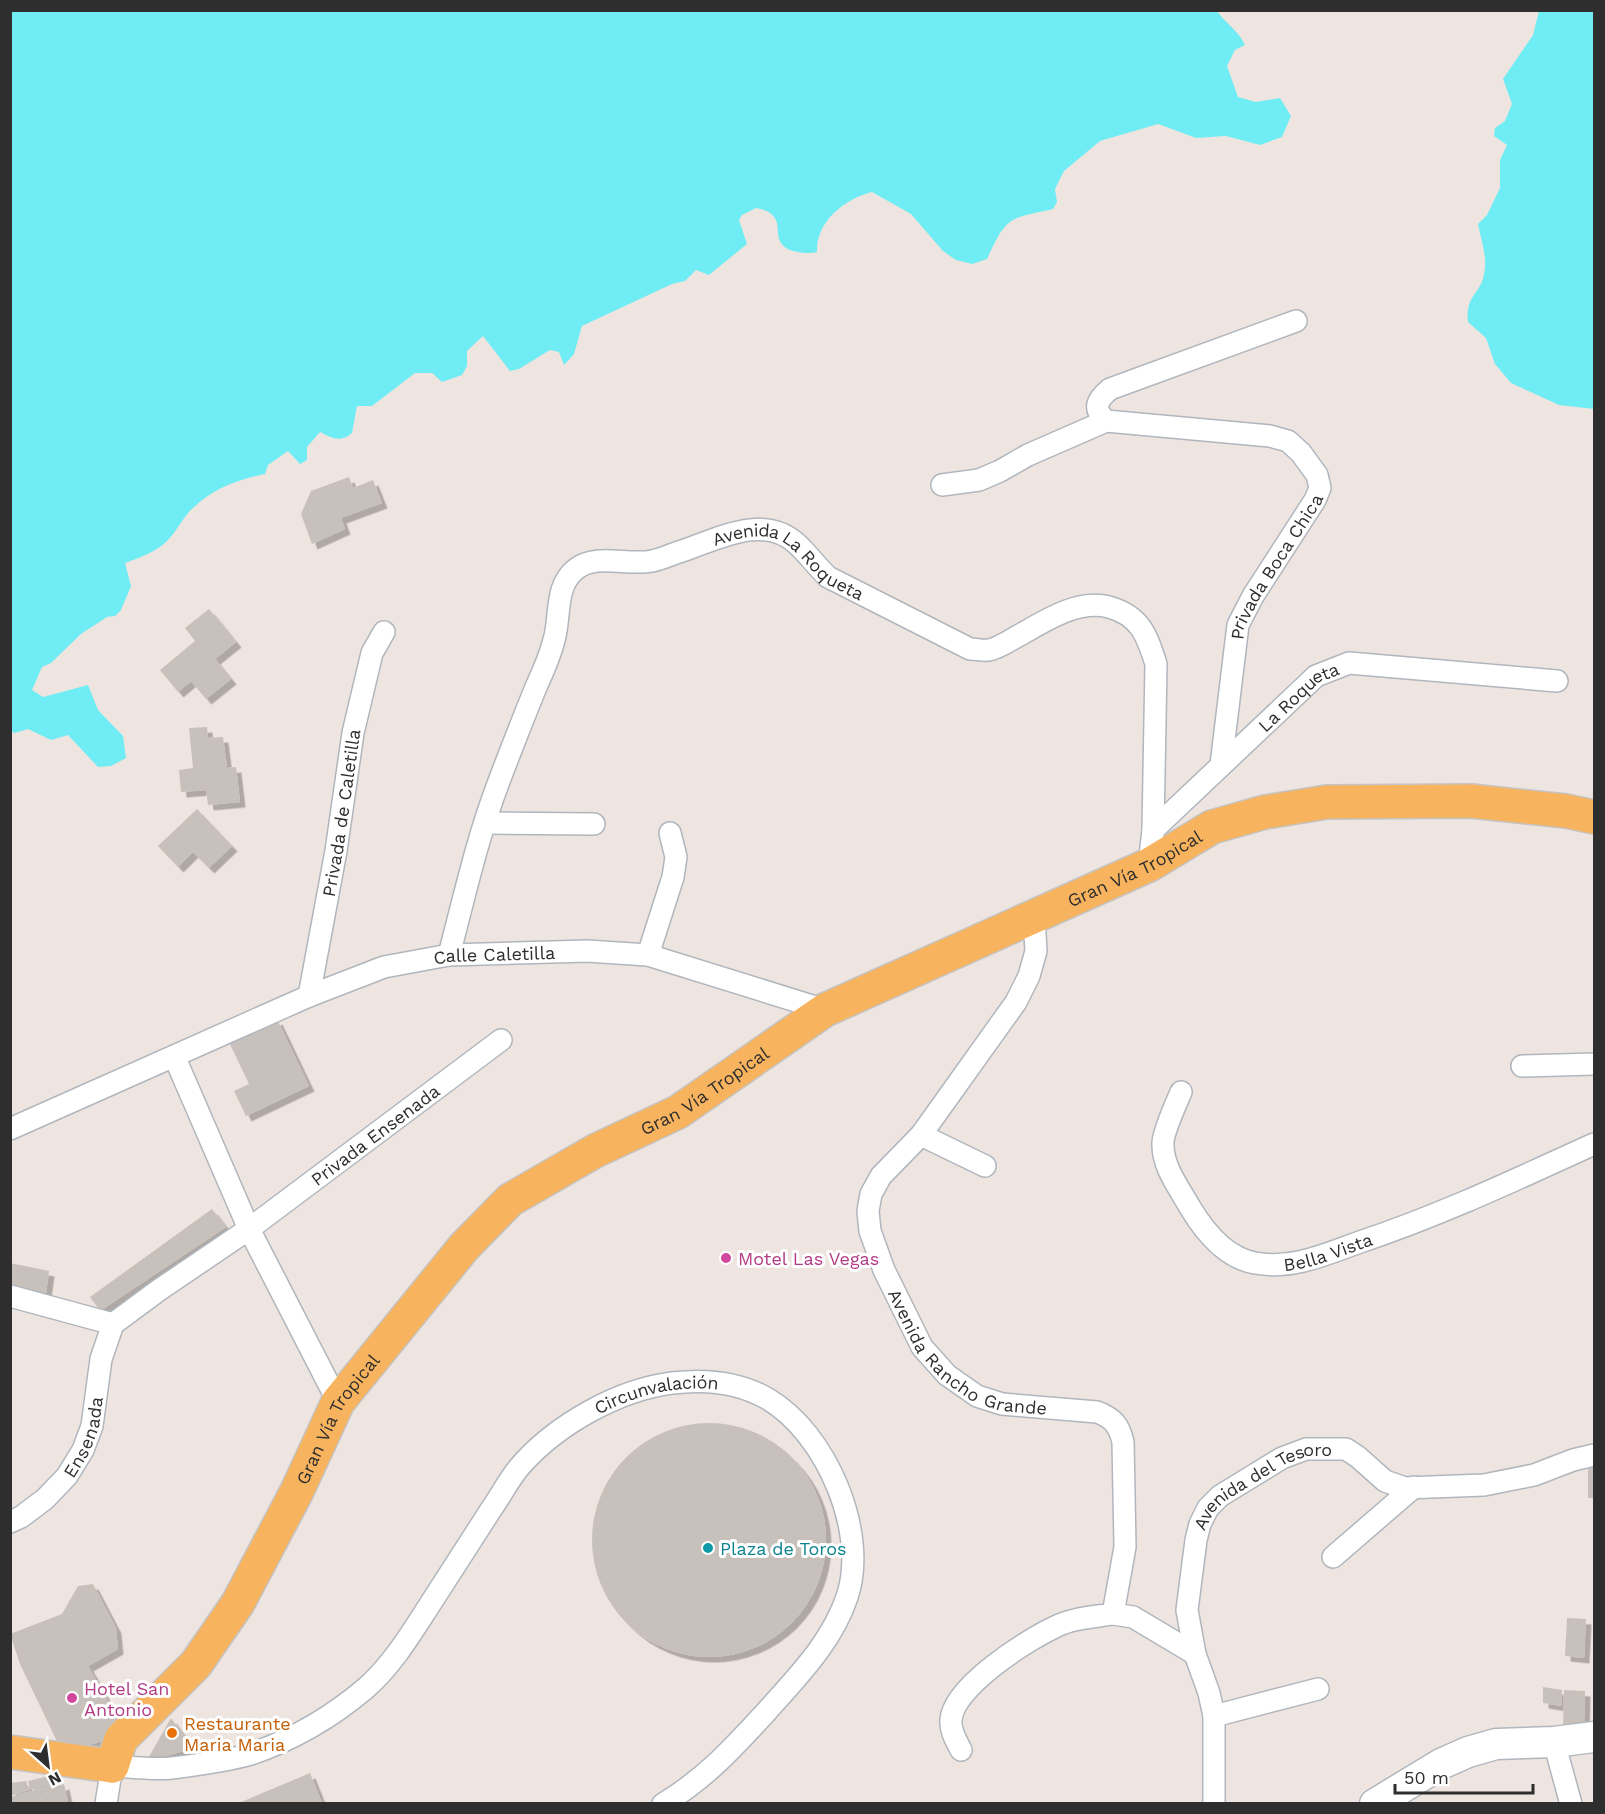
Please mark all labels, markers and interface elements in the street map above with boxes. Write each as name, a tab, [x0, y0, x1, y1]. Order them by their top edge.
street label: Privada Boca Chica	[1226, 491, 1327, 641]
street label: Avenida La Roqueta	[709, 519, 868, 604]
street label: La Roqueta	[1254, 658, 1342, 736]
street label: Privada de Caletilla	[317, 728, 364, 898]
street label: Gran Vía Tropical	[1064, 825, 1206, 911]
street label: Calle Caletilla	[432, 941, 555, 968]
street label: Gran Vía Tropical	[637, 1042, 773, 1139]
street label: Privada Ensenada	[307, 1080, 443, 1189]
street label: Bella Vista	[1282, 1228, 1375, 1275]
place label: Motel Las Vegas	[738, 1248, 879, 1269]
marker: Motel Las Vegas	[719, 1251, 733, 1265]
street label: Avenida Rancho Grande	[884, 1285, 1048, 1418]
street label: Gran Vía Tropical	[291, 1349, 384, 1488]
street label: Circunvalación	[590, 1371, 720, 1418]
street label: Ensenada	[58, 1395, 106, 1481]
street label: Avenida del Tesoro	[1188, 1439, 1332, 1533]
place label: Plaza de Toros	[720, 1538, 847, 1559]
marker: Plaza de Toros	[701, 1541, 715, 1555]
place label: Hotel San Antonio	[84, 1678, 169, 1720]
marker: Hotel San Antonio	[65, 1691, 79, 1705]
place label: Restaurante Maria Maria	[184, 1713, 291, 1755]
marker: Restaurante Maria Maria	[165, 1726, 179, 1740]
north arrow	[18, 1736, 78, 1796]
scale bar	[1395, 1757, 1533, 1795]
text: 50 m	[1404, 1767, 1449, 1788]
text: N	[45, 1768, 65, 1790]

